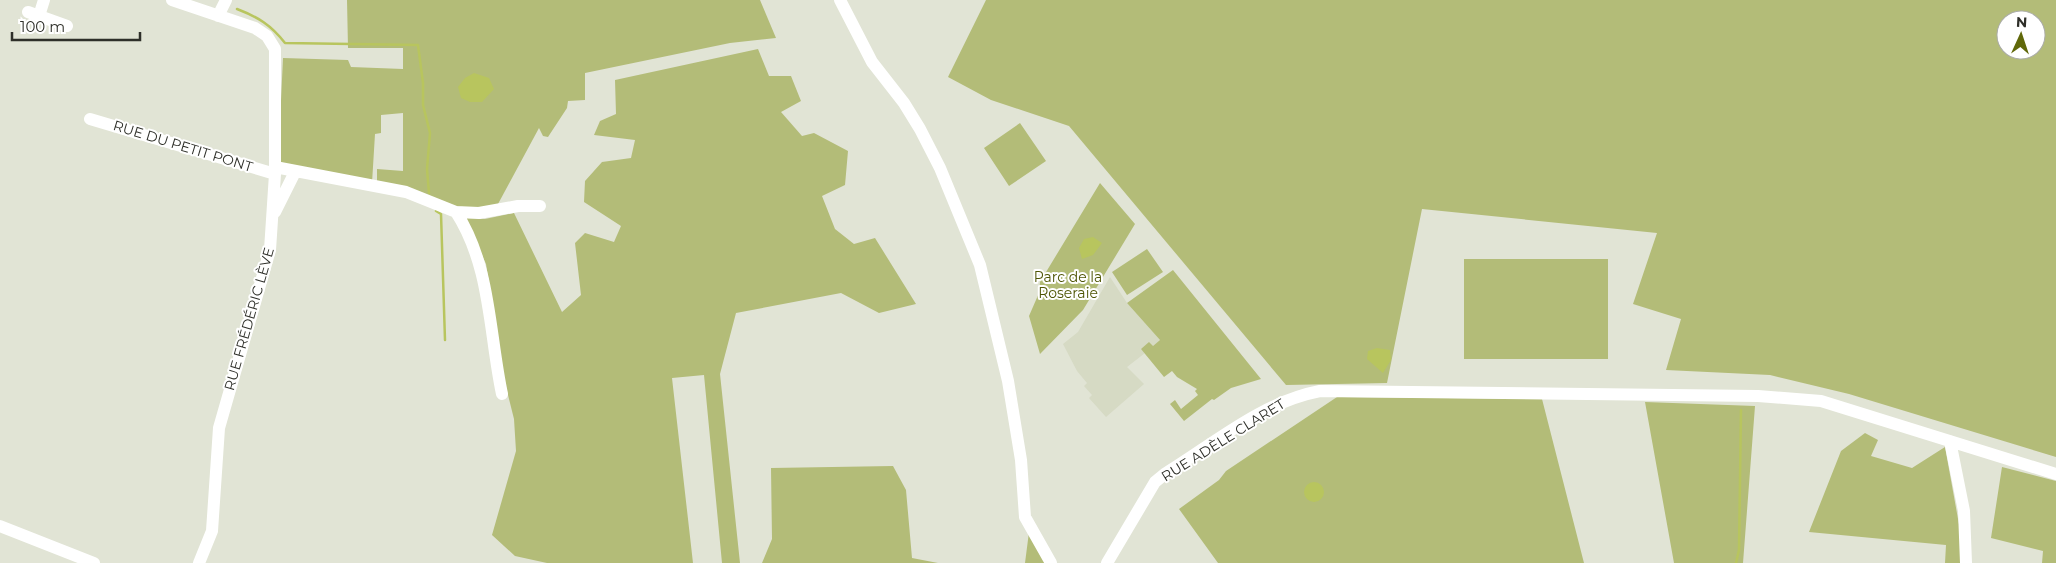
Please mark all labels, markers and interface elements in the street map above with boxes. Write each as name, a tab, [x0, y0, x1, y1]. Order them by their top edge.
scale bar	[12, 10, 140, 42]
north arrow	[1996, 10, 2046, 60]
text: N	[2016, 13, 2028, 31]
text: 100 m	[20, 17, 65, 36]
street label: RUE DU PETIT PONT	[111, 116, 255, 176]
street label: RUE FRÉDÉRIC LÈVE	[220, 245, 278, 393]
park label: Parc de la Roseraie	[1034, 268, 1102, 302]
street label: RUE ADÈLE CLARET	[1158, 395, 1288, 485]

